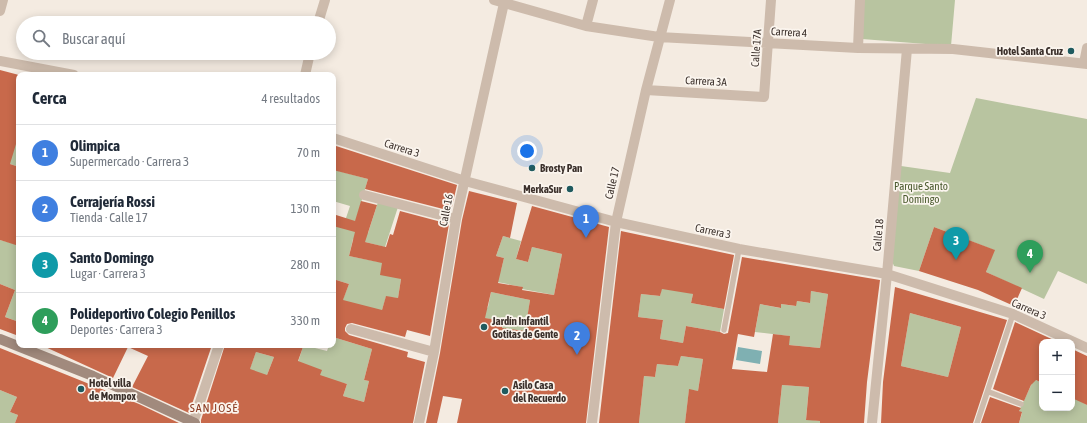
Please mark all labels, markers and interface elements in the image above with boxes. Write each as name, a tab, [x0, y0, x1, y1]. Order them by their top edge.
search box	[16, 16, 336, 60]
street label: Carrera 4	[771, 25, 807, 39]
icon: search	[30, 27, 52, 49]
street label: Calle 17A	[749, 28, 763, 67]
text: Buscar aquí	[62, 30, 125, 47]
place label: Hotel Santa Cruz	[997, 45, 1063, 57]
marker: Hotel Santa Cruz	[1066, 46, 1076, 56]
street label: Carrera 3A	[685, 74, 728, 88]
text: Cerca	[32, 88, 67, 108]
text: 4 resultados	[261, 91, 320, 106]
text: Olimpica	[70, 137, 120, 154]
street label: Carrera 3	[383, 137, 421, 159]
your location	[517, 141, 537, 161]
text: 1	[42, 145, 48, 160]
text: 70 m	[297, 145, 320, 160]
text: Supermercado · Carrera 3	[70, 154, 189, 169]
place label: Brosty Pan	[540, 162, 582, 174]
marker: Brosty Pan	[527, 163, 537, 173]
street label: Calle 17	[602, 166, 622, 200]
park label: Parque Santo Domingo	[894, 180, 948, 205]
place label: MerkaSur	[523, 183, 563, 195]
marker: MerkaSur	[565, 184, 575, 194]
text: Cerrajería Rossi	[70, 193, 155, 210]
street label: Calle 16	[437, 193, 455, 227]
text: 2	[42, 201, 48, 216]
text: 130 m	[291, 201, 320, 216]
pin: 1	[573, 205, 599, 238]
text: Tienda · Calle 17	[70, 210, 148, 225]
street label: Calle 18	[871, 218, 885, 252]
street label: Carrera 3	[694, 221, 732, 241]
pin: 3	[943, 227, 969, 260]
pin: 4	[1017, 240, 1043, 273]
text: Santo Domingo	[70, 249, 154, 266]
text: 3	[42, 257, 48, 272]
text: 280 m	[291, 257, 320, 272]
text: Lugar · Carrera 3	[70, 266, 146, 281]
street label: Carrera 3	[1010, 296, 1048, 322]
text: Polideportivo Colegio Penillos	[70, 305, 235, 322]
text: 4	[42, 313, 48, 328]
text: 330 m	[291, 313, 320, 328]
place label: Jardín Infantil Gotitas de Gente	[491, 315, 558, 340]
text: Deportes · Carrera 3	[70, 322, 163, 337]
marker: Jardín Infantil Gotitas de Gente	[479, 322, 489, 332]
pin: 2	[564, 322, 590, 355]
map controls	[1039, 339, 1075, 411]
button: +	[1039, 339, 1075, 375]
button: −	[1039, 375, 1075, 411]
place label: Hotel villa de Mompox	[89, 377, 136, 402]
place label: Asilo Casa del Recuerdo	[512, 379, 566, 404]
marker: Hotel villa de Mompox	[76, 384, 86, 394]
marker: Asilo Casa del Recuerdo	[500, 386, 510, 396]
district label: SAN JOSÉ	[190, 401, 238, 415]

